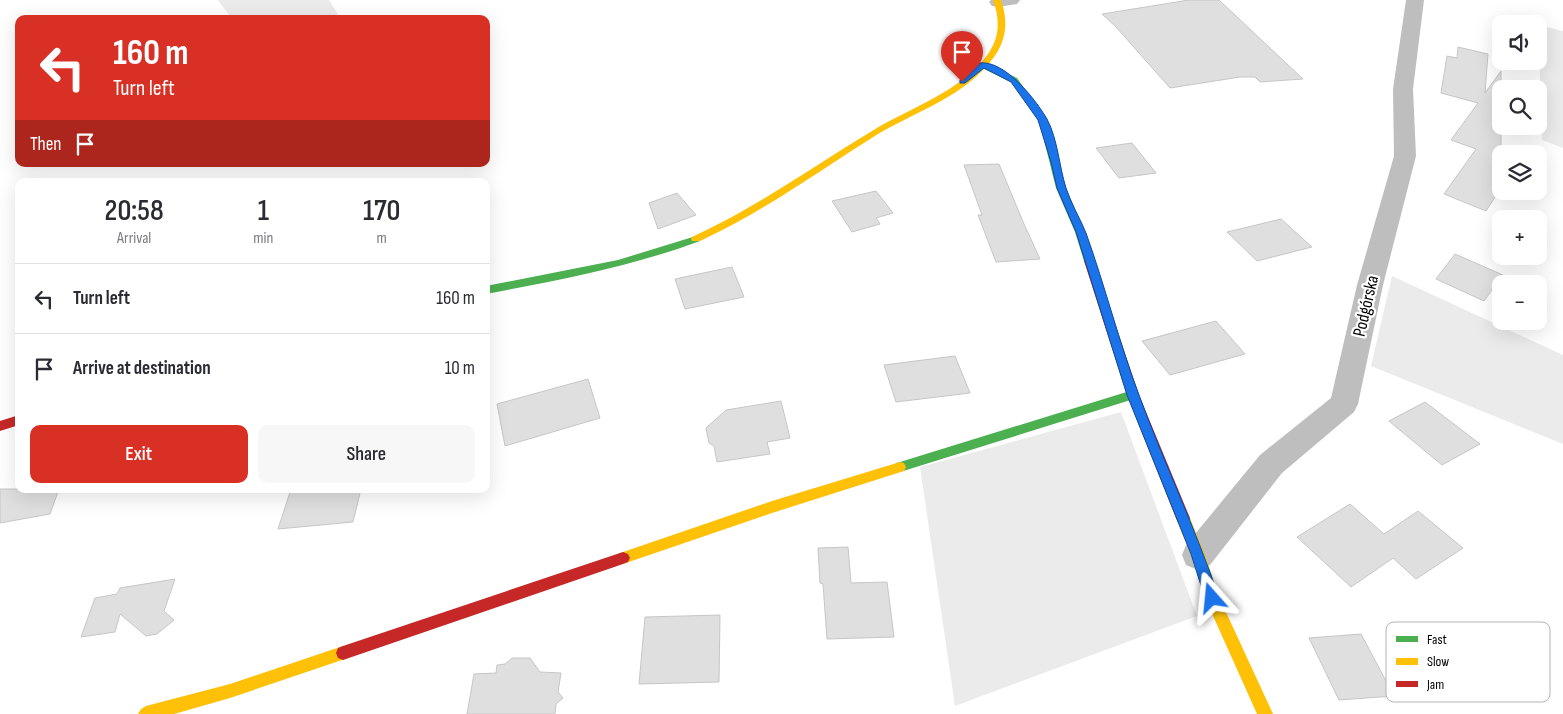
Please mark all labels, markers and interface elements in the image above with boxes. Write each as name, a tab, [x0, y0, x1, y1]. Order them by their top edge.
map controls	[1492, 15, 1547, 330]
button: sound	[1492, 15, 1547, 70]
pin	[941, 31, 983, 82]
text: 160 m	[113, 32, 189, 75]
icon: left	[30, 35, 95, 100]
icon: arrive	[948, 38, 976, 66]
text: Turn left	[113, 75, 175, 102]
button: search	[1492, 80, 1547, 135]
icon: arrive	[71, 130, 99, 158]
text: Then	[30, 133, 61, 156]
button: layers	[1492, 145, 1547, 200]
text: 20:58	[105, 193, 164, 229]
text: 1	[258, 193, 269, 229]
text: 170	[363, 193, 400, 229]
button: +	[1492, 210, 1547, 265]
text: Arrival	[117, 229, 151, 248]
text: min	[253, 229, 273, 248]
text: m	[377, 229, 387, 248]
street label: Podgórska	[1349, 273, 1383, 339]
button: −	[1492, 275, 1547, 330]
icon: left	[30, 285, 58, 313]
text: Turn left	[73, 287, 130, 310]
text: 160 m	[436, 287, 475, 310]
icon: arrive	[30, 355, 58, 383]
text: Arrive at destination	[73, 357, 211, 380]
text: 10 m	[445, 357, 475, 380]
button: Exit	[30, 425, 248, 483]
button: Share	[258, 425, 475, 483]
position arrow	[1185, 571, 1237, 623]
legend	[1386, 622, 1550, 702]
text: Fast	[1427, 631, 1447, 648]
text: Slow	[1427, 653, 1449, 670]
text: Jam	[1426, 676, 1444, 693]

